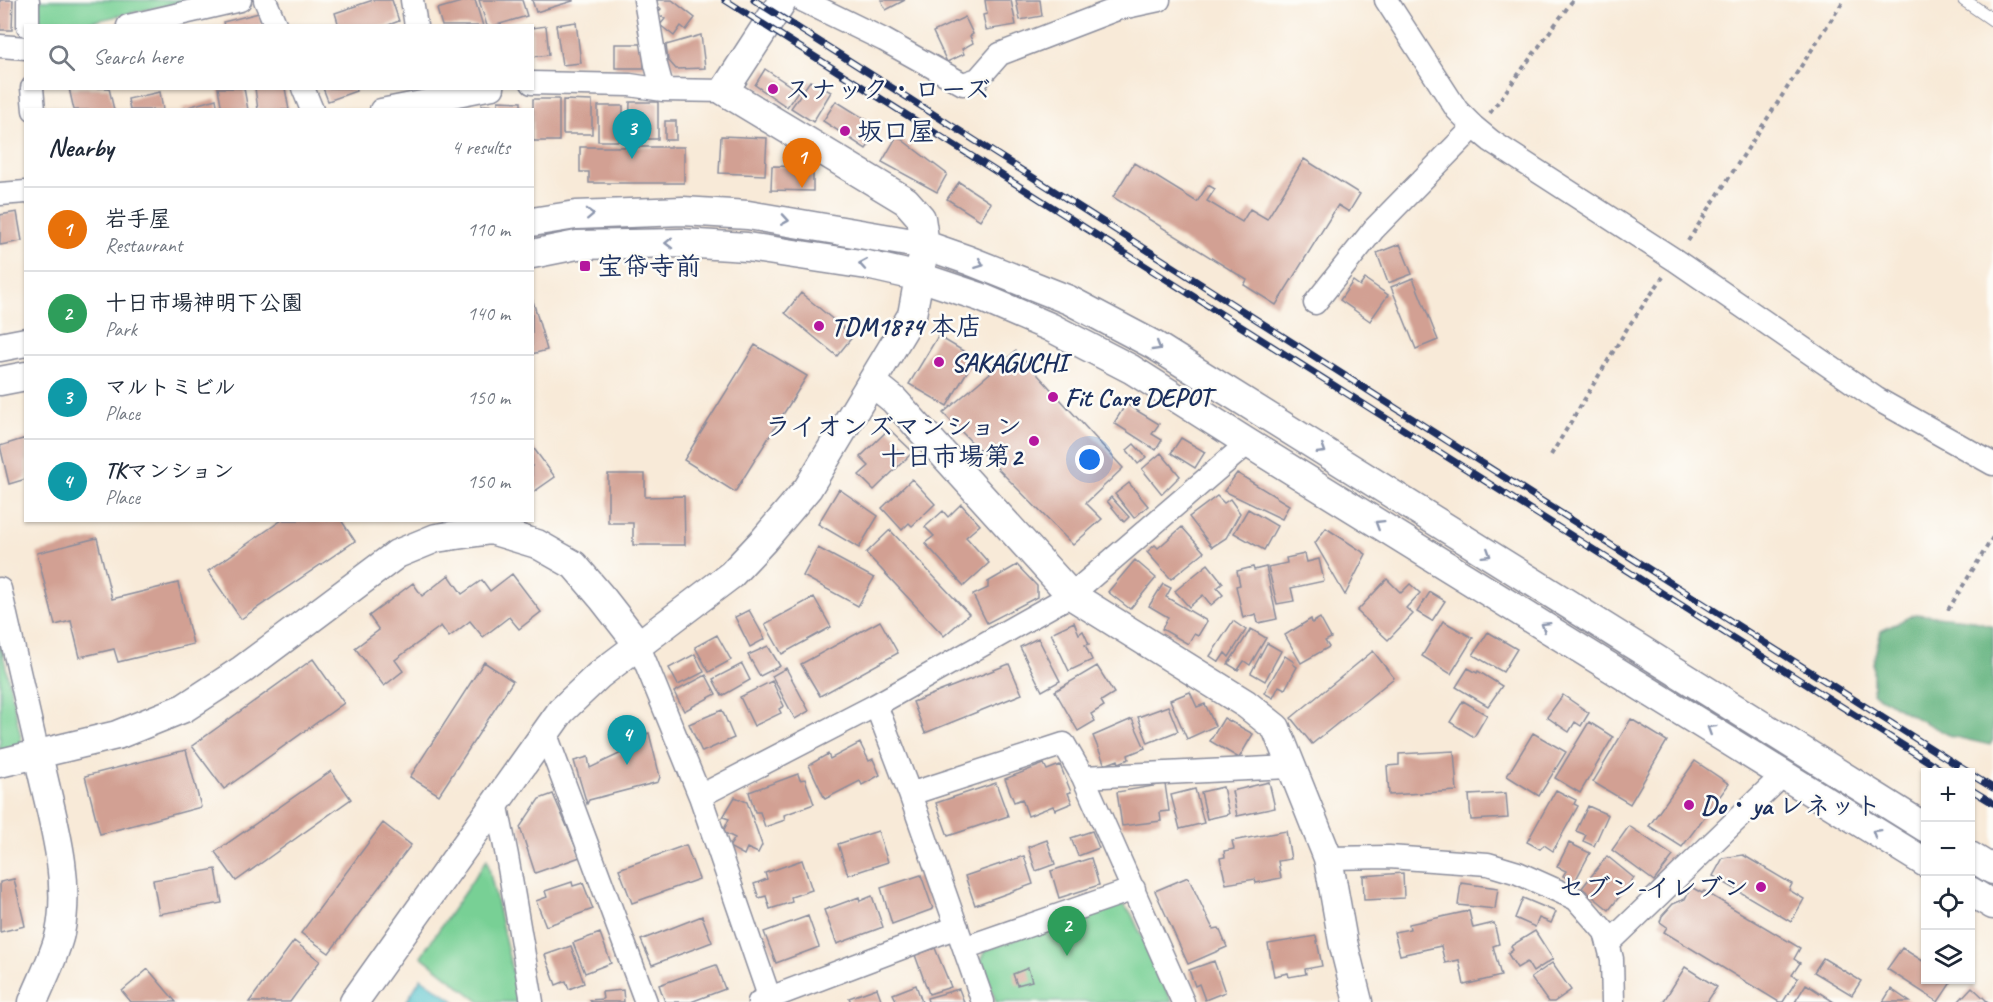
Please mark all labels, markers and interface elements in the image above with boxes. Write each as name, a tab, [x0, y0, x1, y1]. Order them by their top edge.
search box	[24, 24, 534, 90]
icon: search	[45, 41, 78, 74]
text: Search here	[93, 43, 183, 71]
place label: スナック・ローズ	[785, 73, 990, 106]
marker: スナック・ローズ	[766, 82, 780, 96]
pin: 3	[612, 110, 652, 159]
place label: 坂口屋	[857, 115, 935, 148]
marker: 坂口屋	[838, 124, 852, 138]
text: Nearby	[48, 131, 113, 164]
text: 4 results	[451, 135, 510, 160]
pin: 1	[782, 138, 822, 188]
text: 岩手屋	[105, 205, 171, 233]
one-way arrow	[586, 208, 595, 221]
one-way arrow	[780, 214, 789, 226]
text: 1	[63, 217, 72, 242]
text: 110 m	[467, 217, 510, 242]
text: Restaurant	[105, 233, 182, 258]
one-way arrow	[665, 237, 674, 249]
place label: 宝帒寺前	[597, 250, 701, 283]
one-way arrow	[974, 257, 985, 270]
one-way arrow	[858, 258, 868, 271]
marker: 宝帒寺前	[578, 259, 592, 273]
text: 十日市場神明下公園	[105, 289, 303, 317]
text: 2	[63, 301, 72, 326]
text: 140 m	[467, 301, 510, 326]
place label: TDM1874 本店	[831, 310, 982, 343]
text: Park	[105, 317, 137, 342]
marker: TDM1874 本店	[812, 319, 826, 333]
one-way arrow	[1151, 339, 1161, 351]
place label: SAKAGUCHI	[951, 346, 1073, 379]
marker: SAKAGUCHI	[932, 355, 946, 369]
text: マルトミビル	[105, 373, 236, 401]
place label: Fit Care DEPOT	[1065, 381, 1217, 414]
text: 3	[63, 385, 72, 410]
text: 150 m	[467, 385, 510, 410]
marker: Fit Care DEPOT	[1046, 390, 1060, 404]
text: Place	[105, 401, 140, 426]
place label: ライオンズマンション 十日市場第2	[765, 410, 1024, 473]
marker: ライオンズマンション 十日市場第2	[1027, 434, 1041, 448]
one-way arrow	[1316, 443, 1326, 455]
your location	[1075, 445, 1104, 474]
text: TKマンション	[105, 457, 234, 485]
text: 4	[63, 469, 72, 494]
text: 150 m	[467, 469, 510, 494]
text: Place	[105, 485, 140, 510]
one-way arrow	[1375, 519, 1385, 531]
one-way arrow	[1481, 547, 1491, 559]
one-way arrow	[1541, 622, 1551, 634]
pin: 4	[608, 716, 646, 765]
one-way arrow	[1707, 724, 1717, 736]
map controls	[1921, 768, 1975, 984]
button: +	[1921, 768, 1975, 822]
place label: Do・ya レネット	[1701, 789, 1881, 822]
marker: Do・ya レネット	[1682, 798, 1696, 812]
button: −	[1921, 822, 1975, 876]
one-way arrow	[1872, 828, 1882, 840]
place label: セブン-イレブン	[1559, 871, 1749, 904]
button: locate	[1921, 876, 1975, 930]
marker: セブン-イレブン	[1754, 880, 1768, 894]
pin: 2	[1048, 906, 1086, 956]
button: layers	[1921, 930, 1975, 984]

